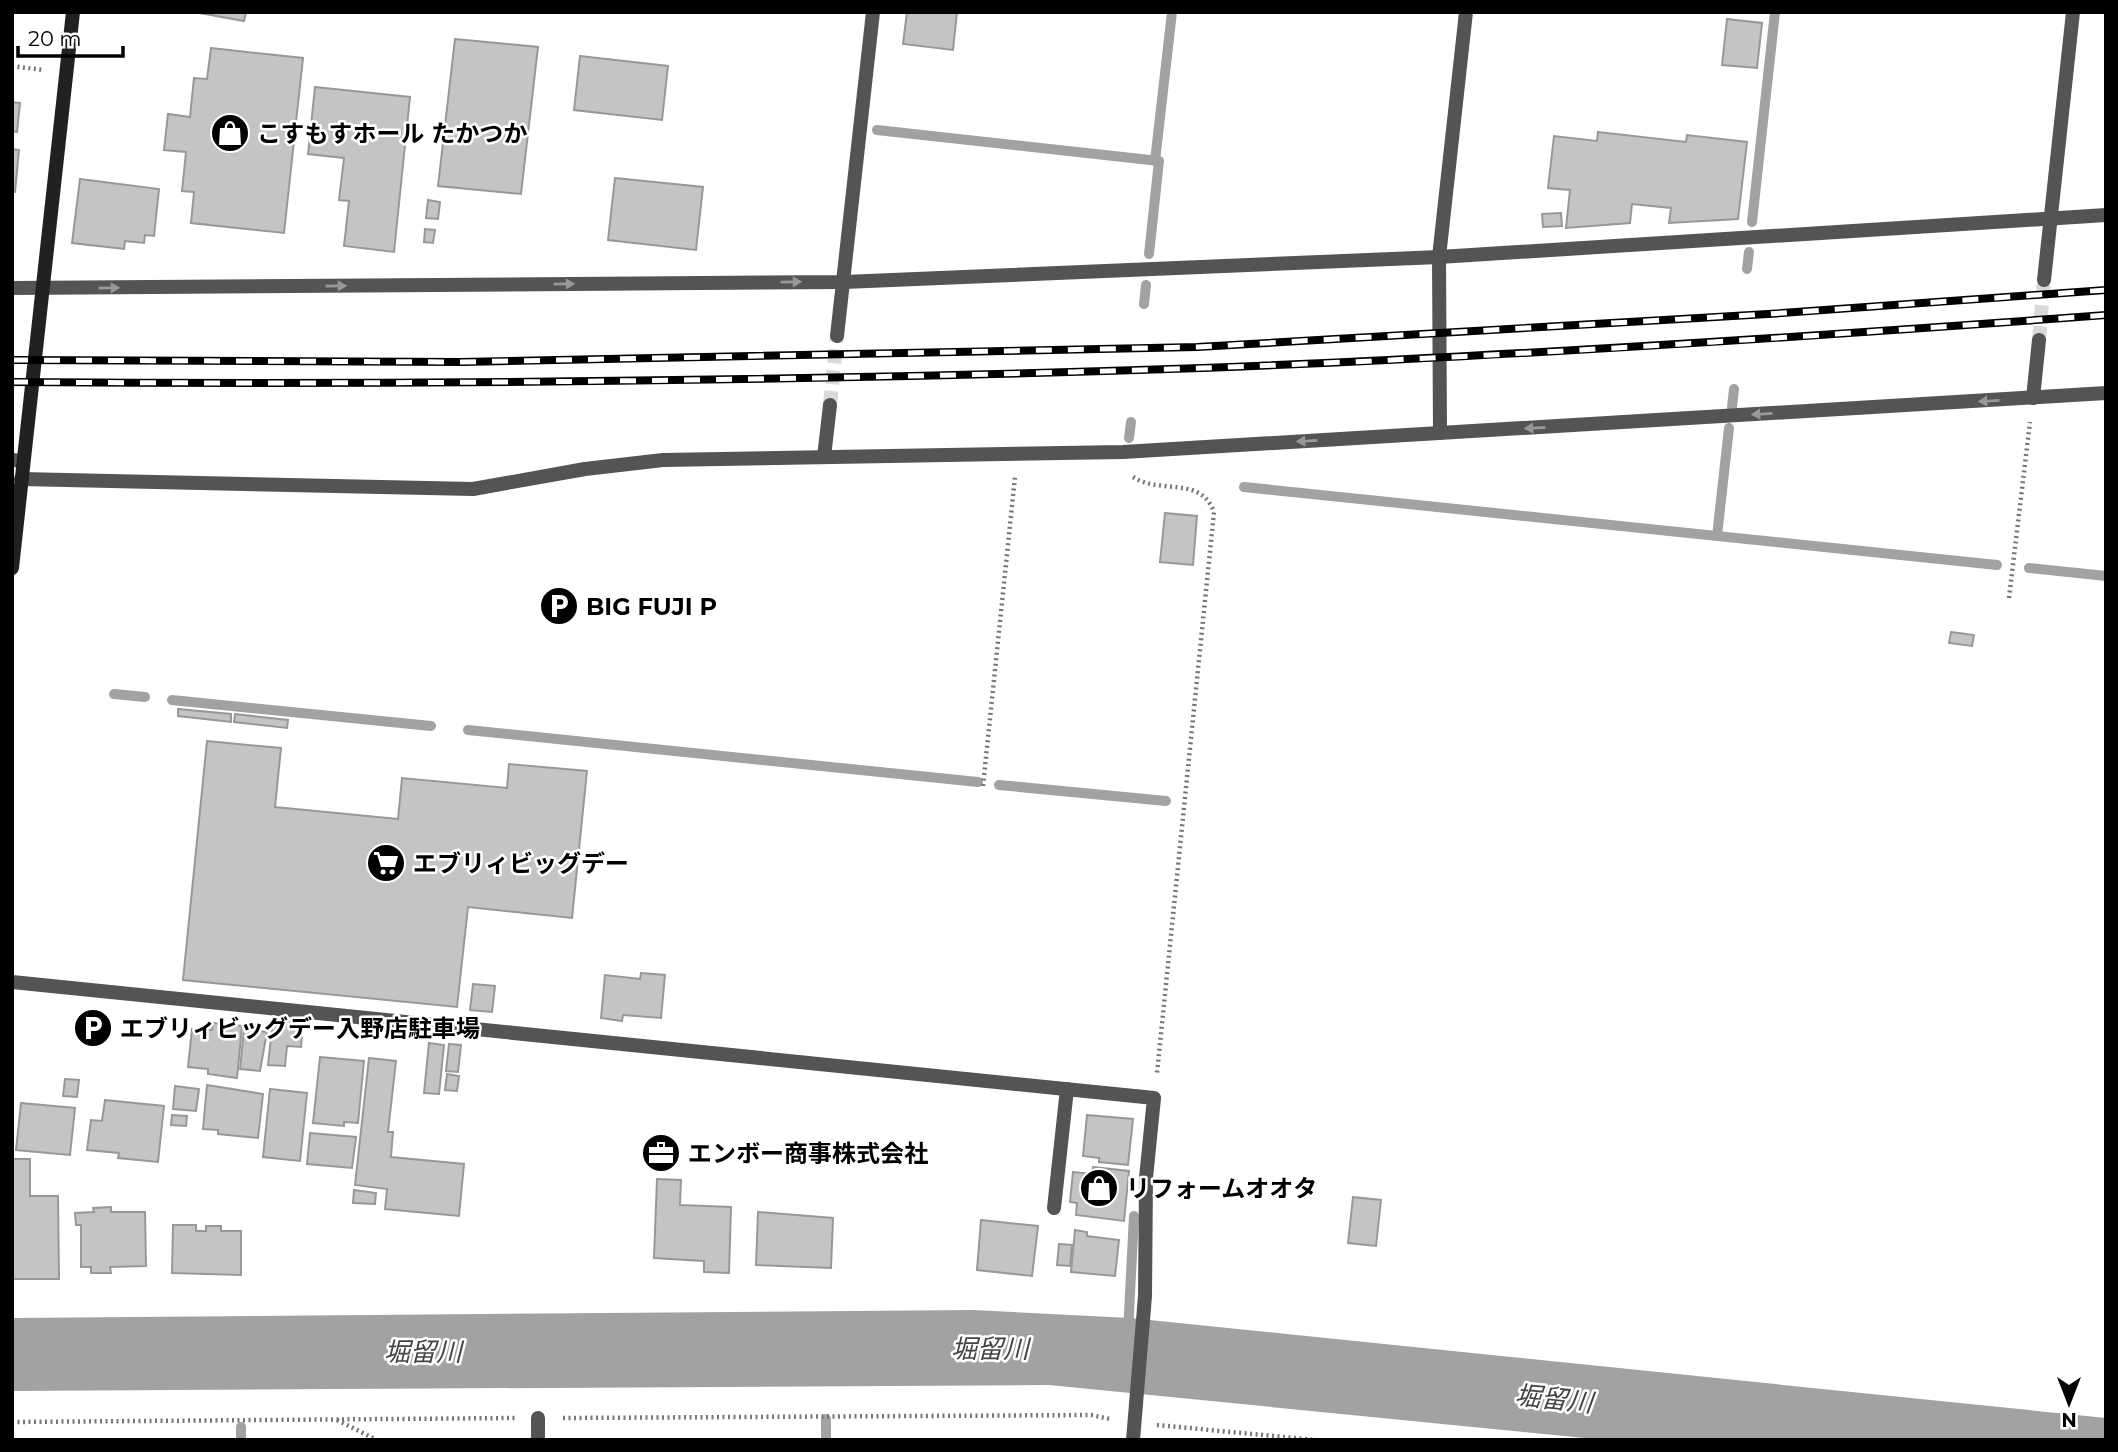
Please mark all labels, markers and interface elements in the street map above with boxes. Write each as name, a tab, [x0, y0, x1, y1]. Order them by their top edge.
scale bar	[18, 14, 122, 58]
text: 20 m	[28, 26, 82, 51]
shop icon: こすもすホール たかつか	[209, 112, 251, 154]
place label: こすもすホール たかつか	[257, 119, 527, 148]
one-way arrow	[781, 276, 803, 288]
one-way arrow	[553, 278, 575, 290]
one-way arrow	[326, 280, 348, 292]
one-way arrow	[98, 282, 120, 294]
one-way arrow	[1978, 396, 2000, 407]
one-way arrow	[1750, 409, 1772, 420]
one-way arrow	[1523, 423, 1545, 434]
one-way arrow	[1296, 436, 1318, 447]
parking icon: BIG FUJI P	[538, 585, 580, 627]
place label: BIG FUJI P	[586, 592, 717, 621]
supermarket icon: エブリィビッグデー	[365, 842, 407, 884]
place label: エブリィビッグデー	[413, 849, 629, 878]
parking icon: エブリィビッグデー入野店駐車場	[72, 1007, 114, 1049]
place label: エブリィビッグデー入野店駐車場	[120, 1014, 480, 1043]
office icon: エンボー商事株式会社	[640, 1132, 682, 1174]
place label: エンボー商事株式会社	[688, 1139, 928, 1168]
shop icon: リフォームオオタ	[1078, 1167, 1120, 1209]
place label: リフォームオオタ	[1126, 1174, 1317, 1203]
water label: 堀留川	[951, 1333, 1032, 1365]
water label: 堀留川	[384, 1336, 465, 1368]
north arrow	[2034, 1368, 2104, 1438]
water label: 堀留川	[1514, 1379, 1597, 1419]
text: N	[2061, 1408, 2077, 1431]

